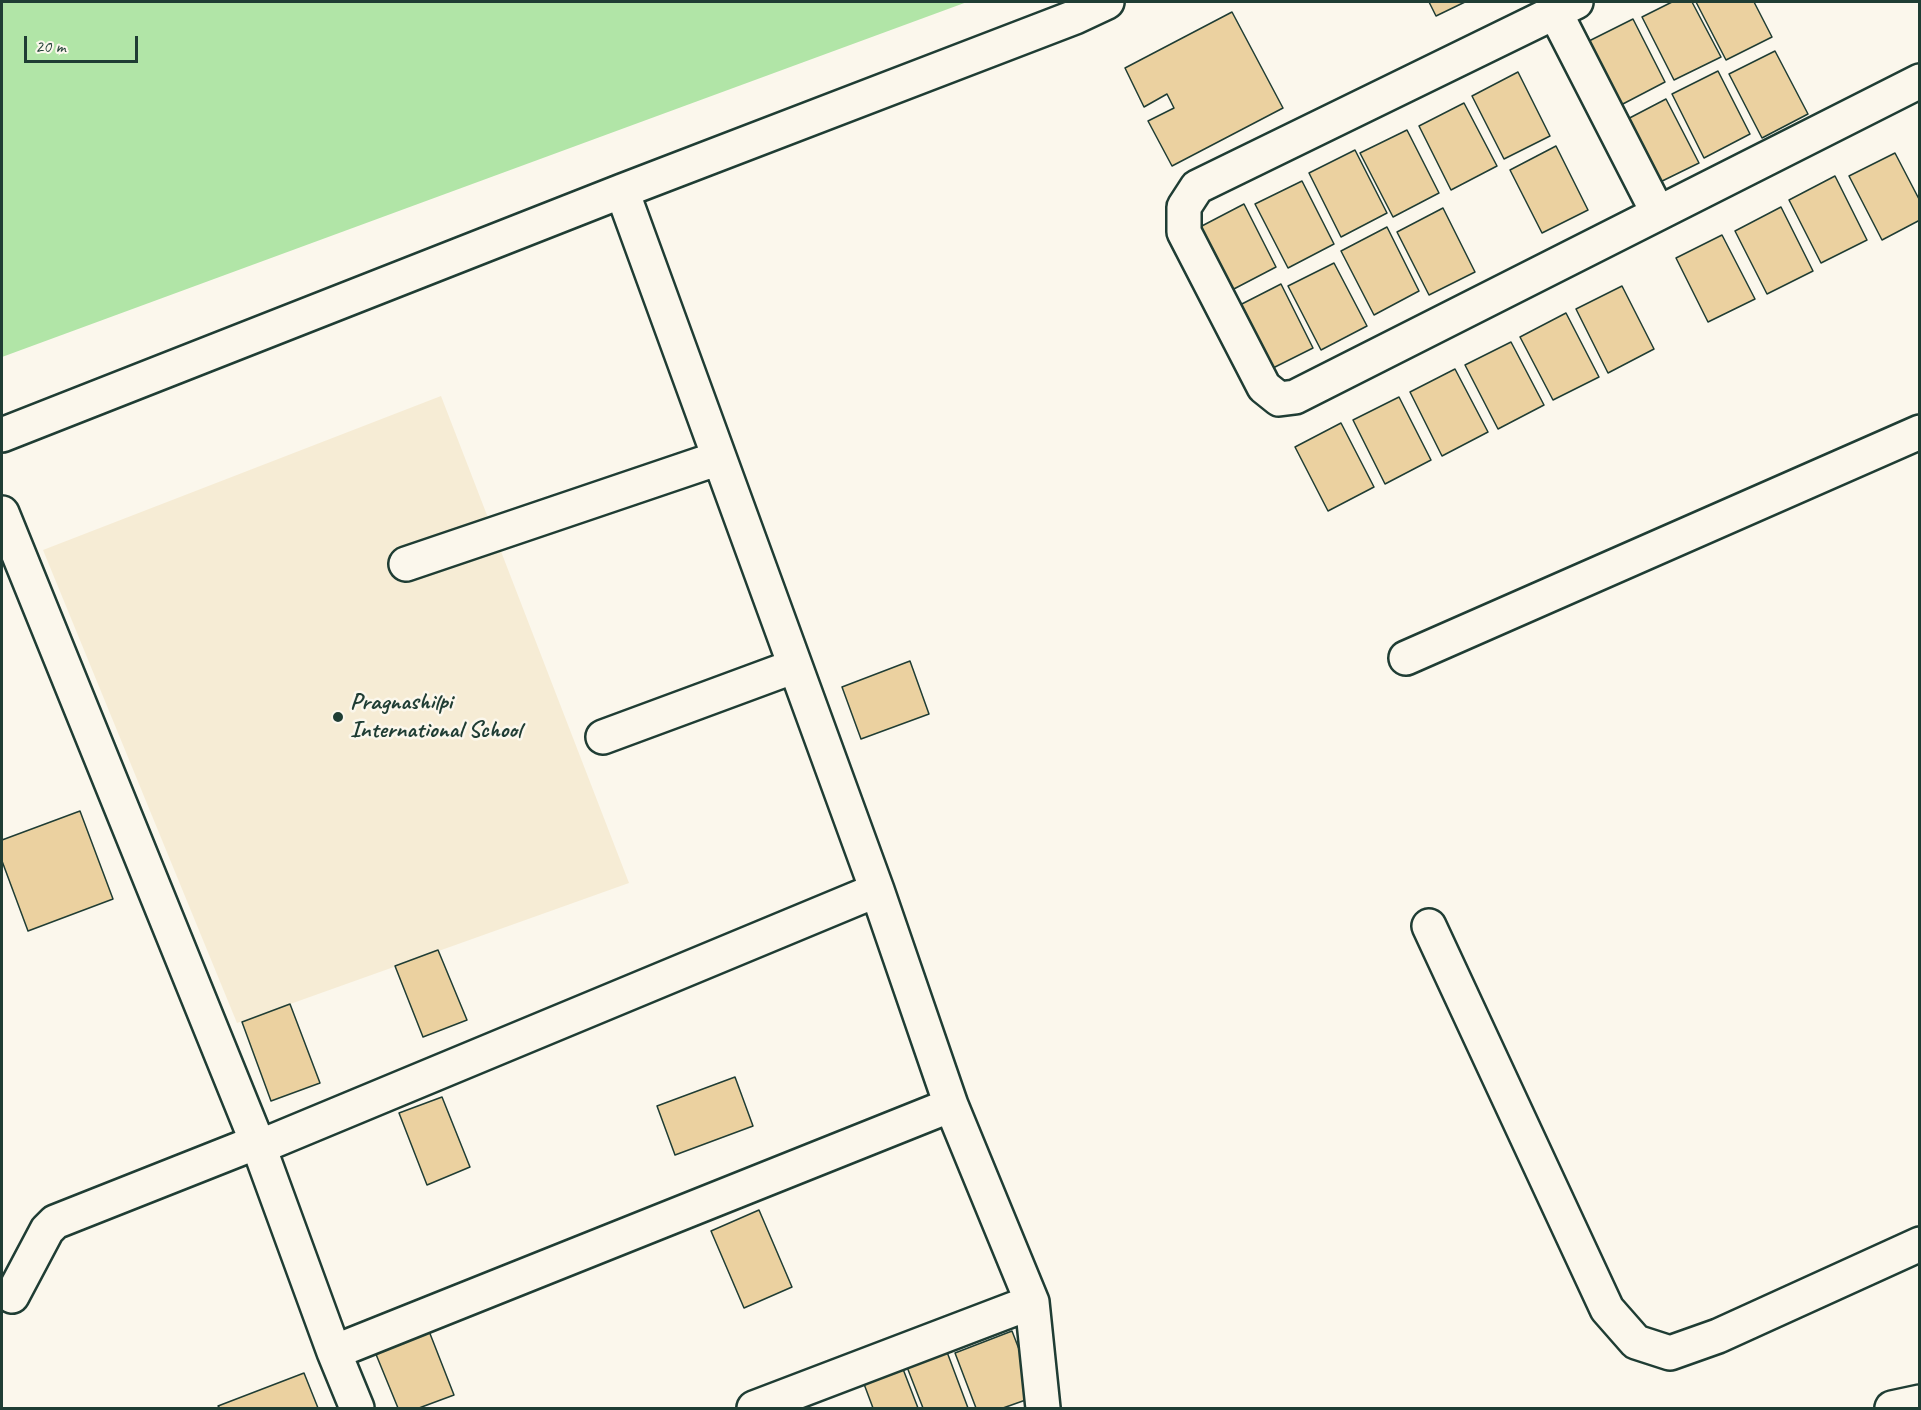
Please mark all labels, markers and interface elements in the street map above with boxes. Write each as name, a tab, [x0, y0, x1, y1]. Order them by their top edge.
scale bar	[27, 24, 141, 62]
text: 20 m	[35, 35, 66, 57]
place label: Pragnashilpi International School	[350, 689, 521, 745]
marker: Pragnashilpi International School	[331, 710, 345, 724]

